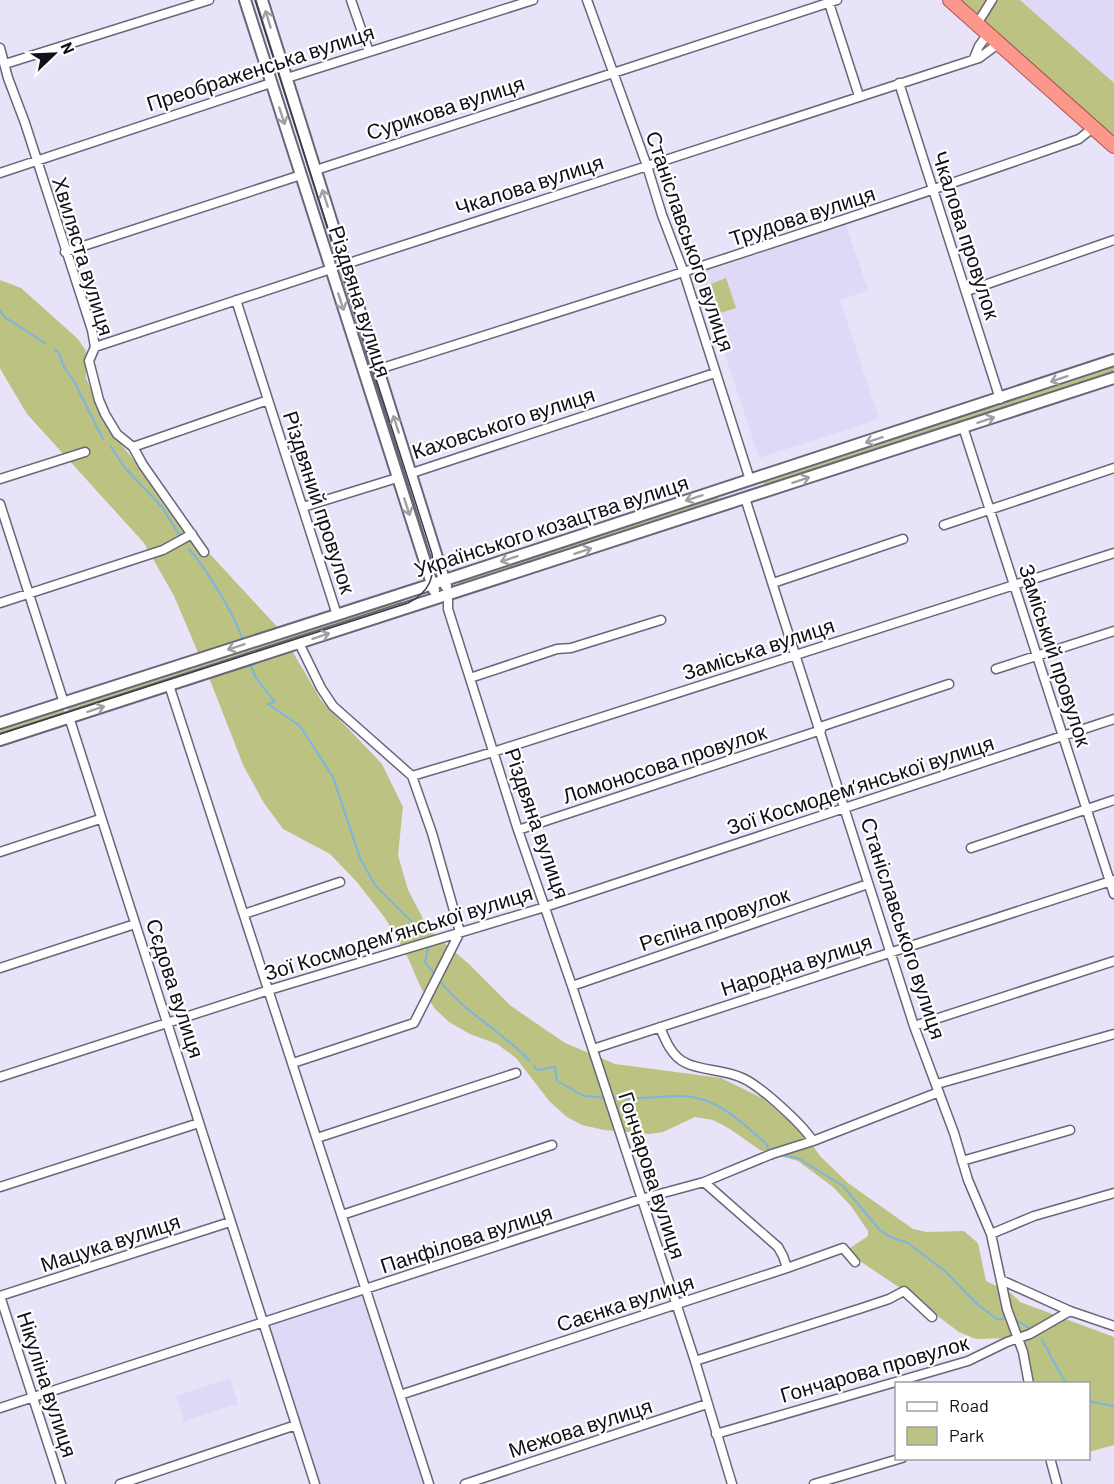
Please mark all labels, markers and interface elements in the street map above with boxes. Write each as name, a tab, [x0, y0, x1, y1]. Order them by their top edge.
one-way arrow	[262, 10, 273, 29]
street label: Преображенська вулиця	[143, 18, 377, 116]
north arrow	[24, 24, 84, 84]
text: N	[57, 39, 79, 57]
street label: Сурикова вулиця	[363, 70, 527, 144]
one-way arrow	[277, 106, 288, 125]
street label: Станіславського вулиця	[641, 127, 741, 355]
street label: Чкалова вулиця	[452, 148, 606, 220]
street label: Чкалова провулок	[928, 148, 1006, 323]
street label: Хвиляста вулиця	[48, 174, 120, 338]
street label: Трудова вулиця	[726, 180, 878, 250]
one-way arrow	[319, 189, 330, 208]
street label: Різдвяна вулиця	[325, 222, 397, 380]
one-way arrow	[336, 292, 347, 311]
one-way arrow	[1050, 374, 1069, 385]
street label: Каховського вулиця	[409, 381, 597, 463]
street label: Різдвяний провулок	[279, 408, 362, 597]
one-way arrow	[976, 413, 995, 424]
one-way arrow	[390, 415, 401, 434]
one-way arrow	[864, 435, 883, 446]
street label: Українського козацтва вулиця	[411, 469, 691, 581]
one-way arrow	[791, 474, 810, 485]
one-way arrow	[685, 494, 704, 505]
one-way arrow	[402, 497, 413, 516]
one-way arrow	[573, 545, 592, 556]
one-way arrow	[500, 554, 519, 565]
street label: Заміський провулок	[1015, 561, 1098, 750]
street label: Заміська вулиця	[679, 612, 837, 684]
one-way arrow	[311, 630, 330, 641]
one-way arrow	[227, 643, 246, 654]
one-way arrow	[86, 703, 105, 714]
street label: Ломоносова провулок	[559, 718, 770, 808]
street label: Зої Космодем’янської вулиця	[723, 729, 997, 839]
street label: Різдвяна вулиця	[500, 744, 576, 902]
street label: Станіславського вулиця	[856, 814, 952, 1042]
street label: Зої Космодем’янської вулиця	[261, 879, 535, 985]
street label: Рєпіна провулок	[636, 880, 793, 955]
street label: Сєдова вулиця	[142, 915, 210, 1061]
street label: Народна вулиця	[717, 928, 875, 1000]
street label: Гончарова вулиця	[614, 1088, 692, 1262]
street label: Панфілова вулиця	[377, 1198, 555, 1278]
street label: Мацука вулиця	[37, 1208, 183, 1276]
street label: Саєнка вулиця	[553, 1268, 697, 1336]
street label: Нікуліна вулиця	[13, 1308, 83, 1460]
street label: Гончарова провулок	[777, 1329, 972, 1407]
legend	[895, 1382, 1090, 1460]
street label: Межова вулиця	[505, 1392, 655, 1462]
text: Road	[949, 1394, 989, 1416]
text: Park	[949, 1424, 984, 1446]

